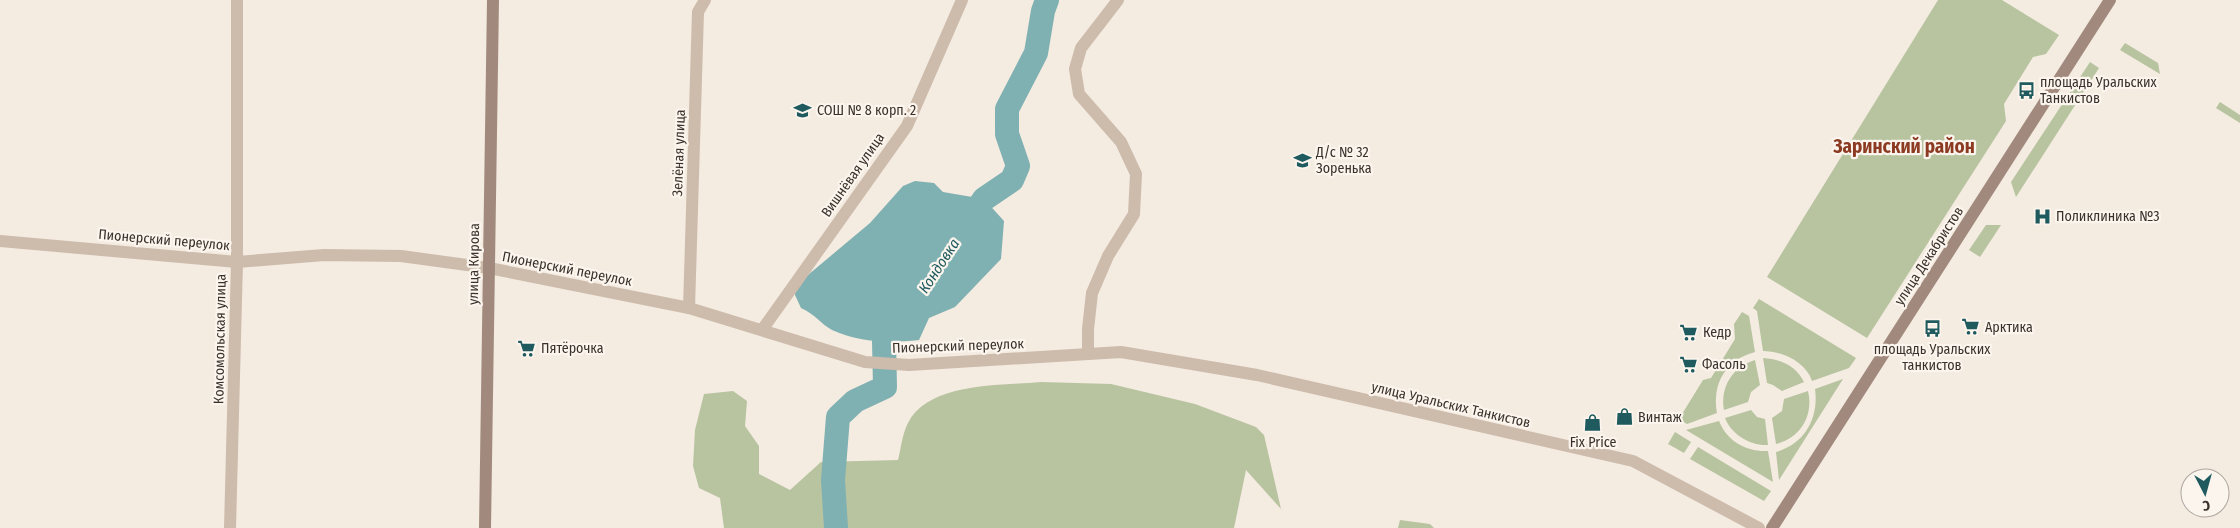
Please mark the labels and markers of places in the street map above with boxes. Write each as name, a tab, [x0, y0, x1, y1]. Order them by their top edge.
place label: площадь Уральских Танкистов	[2040, 74, 2158, 107]
bus stop icon: площадь Уральских Танкистов	[2016, 80, 2036, 100]
school or university icon: СОШ № 8 корп. 2	[793, 100, 813, 120]
place label: СОШ № 8 корп. 2	[817, 102, 916, 119]
place label: Д/с № 32 Зоренька	[1315, 144, 1372, 177]
school or university icon: Д/с № 32 Зоренька	[1292, 150, 1312, 170]
hospital icon: Поликлиника №3	[2032, 206, 2052, 226]
place label: Поликлиника №3	[2056, 208, 2160, 225]
supermarket icon: Арктика	[1961, 317, 1981, 337]
bus stop icon: площадь Уральских танкистов	[1922, 319, 1942, 339]
place label: Арктика	[1985, 319, 2033, 336]
supermarket icon: Кедр	[1679, 322, 1699, 342]
place label: Кедр	[1703, 324, 1732, 341]
supermarket icon: Пятёрочка	[517, 338, 537, 358]
place label: Пятёрочка	[541, 340, 604, 357]
place label: площадь Уральских танкистов	[1874, 341, 1991, 374]
supermarket icon: Фасоль	[1678, 354, 1698, 374]
place label: Фасоль	[1702, 356, 1746, 373]
shop icon: Винтаж	[1614, 407, 1634, 427]
place label: Винтаж	[1638, 409, 1682, 426]
shop icon: Fix Price	[1583, 412, 1603, 432]
place label: Fix Price	[1570, 434, 1616, 451]

